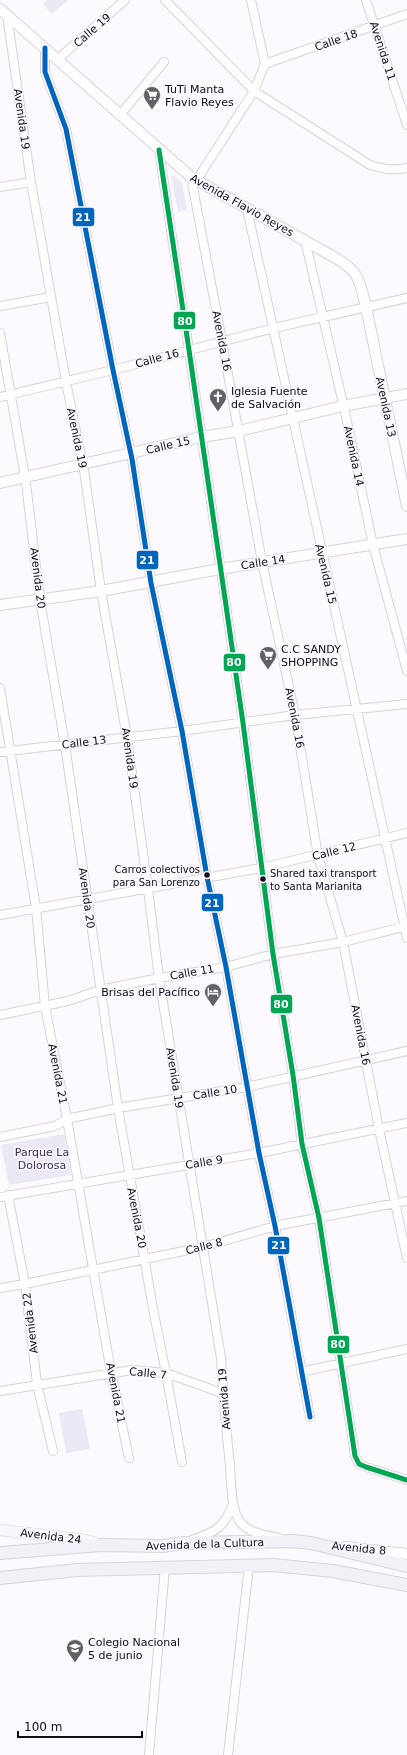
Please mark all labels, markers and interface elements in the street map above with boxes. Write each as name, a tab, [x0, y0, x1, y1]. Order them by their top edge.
street label: Calle 19	[71, 11, 113, 50]
street label: Avenida 11	[367, 20, 398, 82]
street label: Calle 18	[313, 27, 359, 54]
place label: TuTi Manta Flavio Reyes	[164, 83, 234, 109]
supermarket icon: TuTi Manta Flavio Reyes	[142, 85, 162, 110]
street label: Avenida 19	[11, 88, 32, 150]
street label: Avenida Flavio Reyes	[188, 172, 296, 239]
line badge: 21	[72, 207, 95, 227]
text: 21	[75, 211, 91, 224]
street label: Avenida 16	[209, 310, 234, 372]
line badge: 80	[173, 311, 196, 330]
text: 80	[177, 315, 193, 328]
street label: Calle 16	[134, 346, 180, 371]
street label: Avenida 13	[373, 376, 398, 438]
place label: Iglesia Fuente de Salvación	[231, 385, 308, 411]
church icon: Iglesia Fuente de Salvación	[208, 387, 228, 412]
street label: Avenida 19	[64, 407, 89, 469]
street label: Avenida 14	[341, 425, 366, 487]
street label: Calle 15	[145, 434, 191, 457]
street label: Avenida 15	[312, 543, 339, 605]
street label: Avenida 20	[27, 547, 48, 609]
line badge: 21	[136, 550, 159, 570]
street label: Calle 14	[240, 553, 286, 572]
text: 21	[139, 554, 155, 567]
place label: C.C SANDY SHOPPING	[281, 643, 341, 669]
supermarket icon: C.C SANDY SHOPPING	[258, 645, 278, 670]
line badge: 80	[223, 653, 246, 672]
text: 80	[226, 656, 242, 669]
street label: Avenida 16	[282, 687, 307, 749]
street label: Avenida 19	[119, 727, 140, 789]
street label: Calle 13	[61, 733, 107, 752]
street label: Calle 12	[311, 840, 357, 863]
place label: Carros colectivos para San Lorenzo	[113, 864, 200, 888]
street label: Avenida 20	[76, 867, 97, 929]
place label: Shared taxi transport to Santa Marianita	[270, 868, 377, 892]
marker: Carros colectivos para San Lorenzo	[202, 870, 212, 880]
marker: Shared taxi transport to Santa Marianita	[258, 874, 268, 884]
line badge: 21	[201, 893, 224, 912]
text: 21	[204, 897, 220, 910]
street label: Calle 11	[169, 962, 215, 983]
hotel icon: Brisas del Pacífico	[203, 982, 223, 1007]
place label: Brisas del Pacífico	[101, 986, 200, 999]
line badge: 80	[270, 994, 293, 1014]
text: 80	[273, 998, 289, 1011]
street label: Avenida 16	[348, 1004, 373, 1066]
street label: Avenida 21	[45, 1043, 70, 1105]
street label: Avenida 19	[163, 1047, 186, 1109]
street label: Calle 10	[192, 1083, 238, 1102]
park label: Parque La Dolorosa	[15, 1146, 69, 1172]
street label: Calle 9	[184, 1153, 224, 1172]
street label: Avenida 20	[124, 1187, 149, 1249]
street label: Calle 8	[184, 1236, 224, 1257]
line badge: 21	[267, 1236, 290, 1255]
text: 21	[271, 1239, 287, 1252]
street label: Avenida 22	[20, 1292, 41, 1354]
line badge: 80	[327, 1335, 350, 1354]
text: 80	[330, 1338, 346, 1351]
street label: Avenida 21	[103, 1362, 128, 1424]
street label: Calle 7	[128, 1365, 167, 1382]
street label: Avenida 19	[216, 1368, 233, 1430]
street label: Avenida 24	[20, 1526, 82, 1547]
street label: Avenida de la Cultura	[146, 1536, 264, 1553]
street label: Avenida 8	[331, 1539, 387, 1558]
place label: Colegio Nacional 5 de junio	[88, 1636, 180, 1662]
school or university icon: Colegio Nacional 5 de junio	[65, 1638, 85, 1663]
scale bar	[18, 1713, 142, 1739]
text: 100 m	[24, 1720, 62, 1734]

